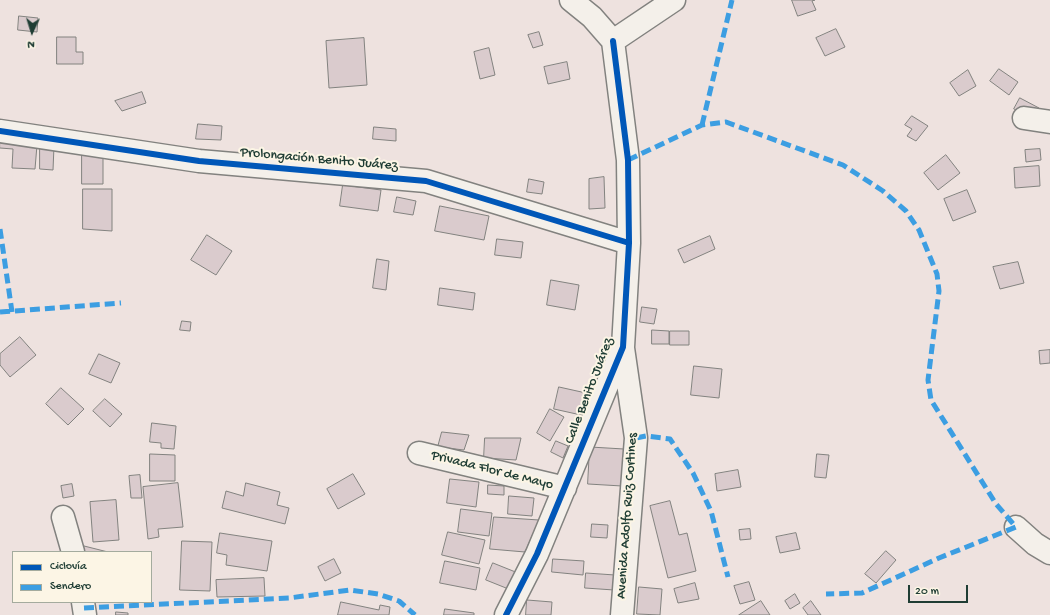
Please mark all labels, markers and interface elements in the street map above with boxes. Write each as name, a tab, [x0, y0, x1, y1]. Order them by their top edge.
north arrow	[12, 12, 52, 52]
text: N	[27, 38, 35, 50]
street label: Prolongación Benito Juárez	[239, 145, 399, 175]
street label: Calle Benito Juárez	[562, 335, 618, 447]
street label: Avenida Adolfo Ruiz Cortines	[614, 432, 642, 600]
street label: Privada Flor de Mayo	[429, 448, 555, 494]
legend	[12, 551, 152, 603]
text: Ciclovía	[50, 560, 87, 574]
scale bar	[910, 577, 970, 603]
text: Sendero	[50, 580, 91, 594]
text: 20 m	[915, 585, 939, 599]

